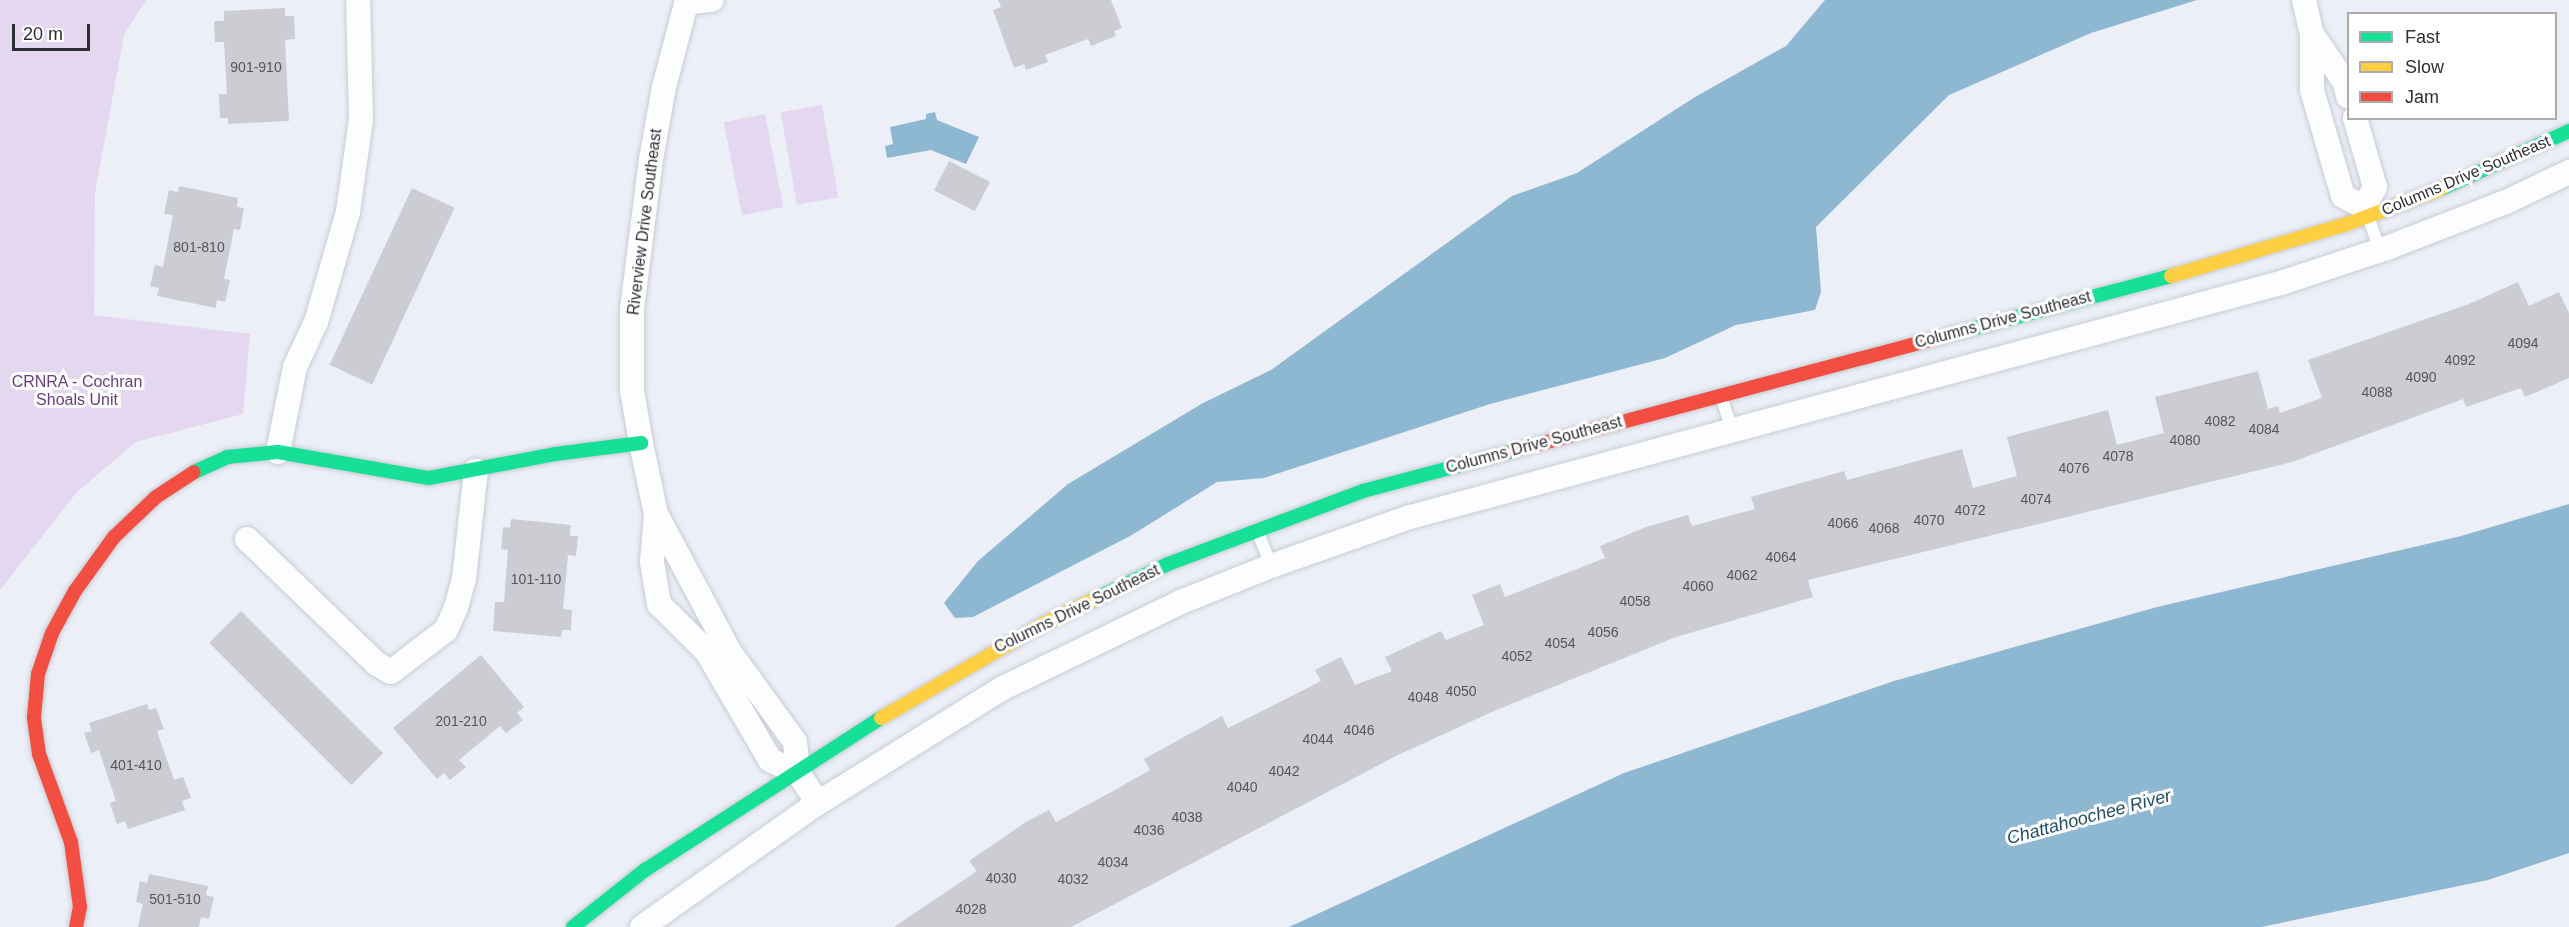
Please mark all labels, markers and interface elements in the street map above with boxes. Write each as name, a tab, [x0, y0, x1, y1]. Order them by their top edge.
scale bar	[15, 12, 93, 50]
legend	[2347, 12, 2557, 120]
text: 20 m	[23, 24, 63, 44]
text: Fast	[2405, 27, 2440, 47]
text: Slow	[2405, 57, 2444, 77]
house number: 901-910	[230, 59, 282, 75]
text: Jam	[2405, 87, 2439, 107]
street label: Riverview Drive Southeast	[624, 128, 666, 316]
street label: Columns Drive Southeast	[2379, 132, 2553, 220]
house number: 801-810	[173, 239, 225, 255]
street label: Columns Drive Southeast	[1913, 287, 2093, 353]
house number: 4094	[2507, 335, 2539, 351]
house number: 4092	[2444, 352, 2476, 368]
house number: 4090	[2405, 369, 2437, 385]
park label: CRNRA - Cochran Shoals Unit	[11, 372, 143, 410]
house number: 4088	[2361, 384, 2393, 400]
street label: Columns Drive Southeast	[1444, 412, 1624, 478]
house number: 4082	[2204, 413, 2236, 429]
house number: 4084	[2248, 421, 2280, 437]
house number: 4080	[2169, 432, 2201, 448]
house number: 4078	[2102, 448, 2134, 464]
house number: 4076	[2058, 460, 2090, 476]
house number: 4074	[2020, 491, 2052, 507]
house number: 4072	[1954, 502, 1986, 518]
house number: 4070	[1913, 512, 1945, 528]
house number: 4066	[1827, 515, 1859, 531]
house number: 4068	[1868, 520, 1900, 536]
house number: 4064	[1765, 549, 1797, 565]
street label: Columns Drive Southeast	[991, 561, 1163, 657]
house number: 4062	[1726, 567, 1758, 583]
house number: 101-110	[511, 571, 561, 587]
house number: 4060	[1682, 578, 1714, 594]
house number: 4058	[1619, 593, 1651, 609]
house number: 4056	[1587, 624, 1619, 640]
house number: 4054	[1544, 635, 1576, 651]
house number: 4052	[1501, 648, 1533, 664]
house number: 4050	[1445, 683, 1477, 699]
house number: 4048	[1407, 689, 1439, 705]
house number: 201-210	[435, 713, 487, 729]
house number: 4046	[1343, 722, 1375, 738]
house number: 4044	[1302, 731, 1334, 747]
house number: 401-410	[110, 757, 162, 773]
house number: 4042	[1268, 763, 1300, 779]
house number: 4040	[1226, 779, 1258, 795]
water label: Chattahoochee River	[2005, 785, 2173, 849]
house number: 4038	[1171, 809, 1203, 825]
house number: 4036	[1133, 822, 1165, 838]
house number: 4034	[1097, 854, 1129, 870]
house number: 4030	[985, 870, 1017, 886]
house number: 4032	[1057, 871, 1089, 887]
house number: 501-510	[149, 891, 201, 907]
house number: 4028	[955, 901, 987, 917]

